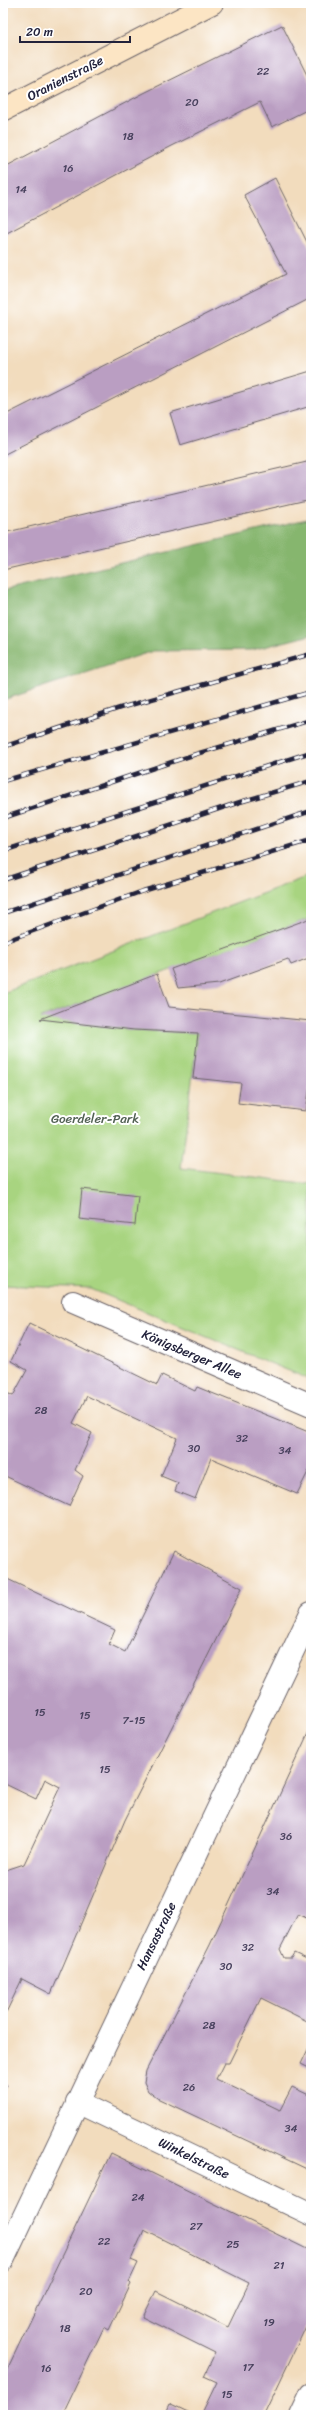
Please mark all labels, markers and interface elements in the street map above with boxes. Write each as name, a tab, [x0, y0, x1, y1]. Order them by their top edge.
scale bar	[20, 18, 130, 44]
text: 20 m	[26, 21, 53, 43]
street label: Oranienstraße	[23, 49, 108, 107]
house number: 22	[257, 62, 270, 81]
house number: 20	[185, 93, 199, 112]
house number: 18	[122, 127, 134, 146]
house number: 16	[63, 159, 73, 178]
house number: 14	[15, 180, 27, 199]
park label: Goerdeler-Park	[51, 1107, 139, 1130]
street label: Königsberger Allee	[138, 1323, 246, 1386]
house number: 28	[35, 1401, 48, 1420]
house number: 32	[236, 1429, 249, 1448]
house number: 30	[188, 1439, 201, 1458]
house number: 34	[279, 1441, 292, 1460]
house number: 15	[34, 1703, 46, 1722]
house number: 15	[79, 1706, 91, 1725]
house number: 7-15	[123, 1711, 146, 1730]
house number: 15	[99, 1760, 111, 1779]
house number: 36	[280, 1827, 292, 1846]
house number: 34	[267, 1882, 280, 1901]
street label: Hansastraße	[129, 1898, 183, 1974]
house number: 32	[242, 1938, 255, 1957]
house number: 30	[220, 1957, 233, 1976]
house number: 28	[203, 2016, 216, 2035]
house number: 26	[183, 2078, 195, 2097]
house number: 34	[285, 2119, 298, 2138]
street label: Winkelstraße	[154, 2131, 234, 2185]
house number: 24	[131, 2188, 145, 2207]
house number: 27	[190, 2217, 203, 2236]
house number: 22	[98, 2232, 111, 2251]
house number: 25	[226, 2235, 240, 2254]
house number: 21	[273, 2256, 285, 2275]
house number: 20	[79, 2282, 93, 2301]
house number: 19	[263, 2313, 275, 2332]
house number: 18	[59, 2319, 71, 2338]
house number: 17	[243, 2358, 254, 2377]
house number: 16	[41, 2359, 51, 2378]
house number: 15	[221, 2385, 233, 2404]

